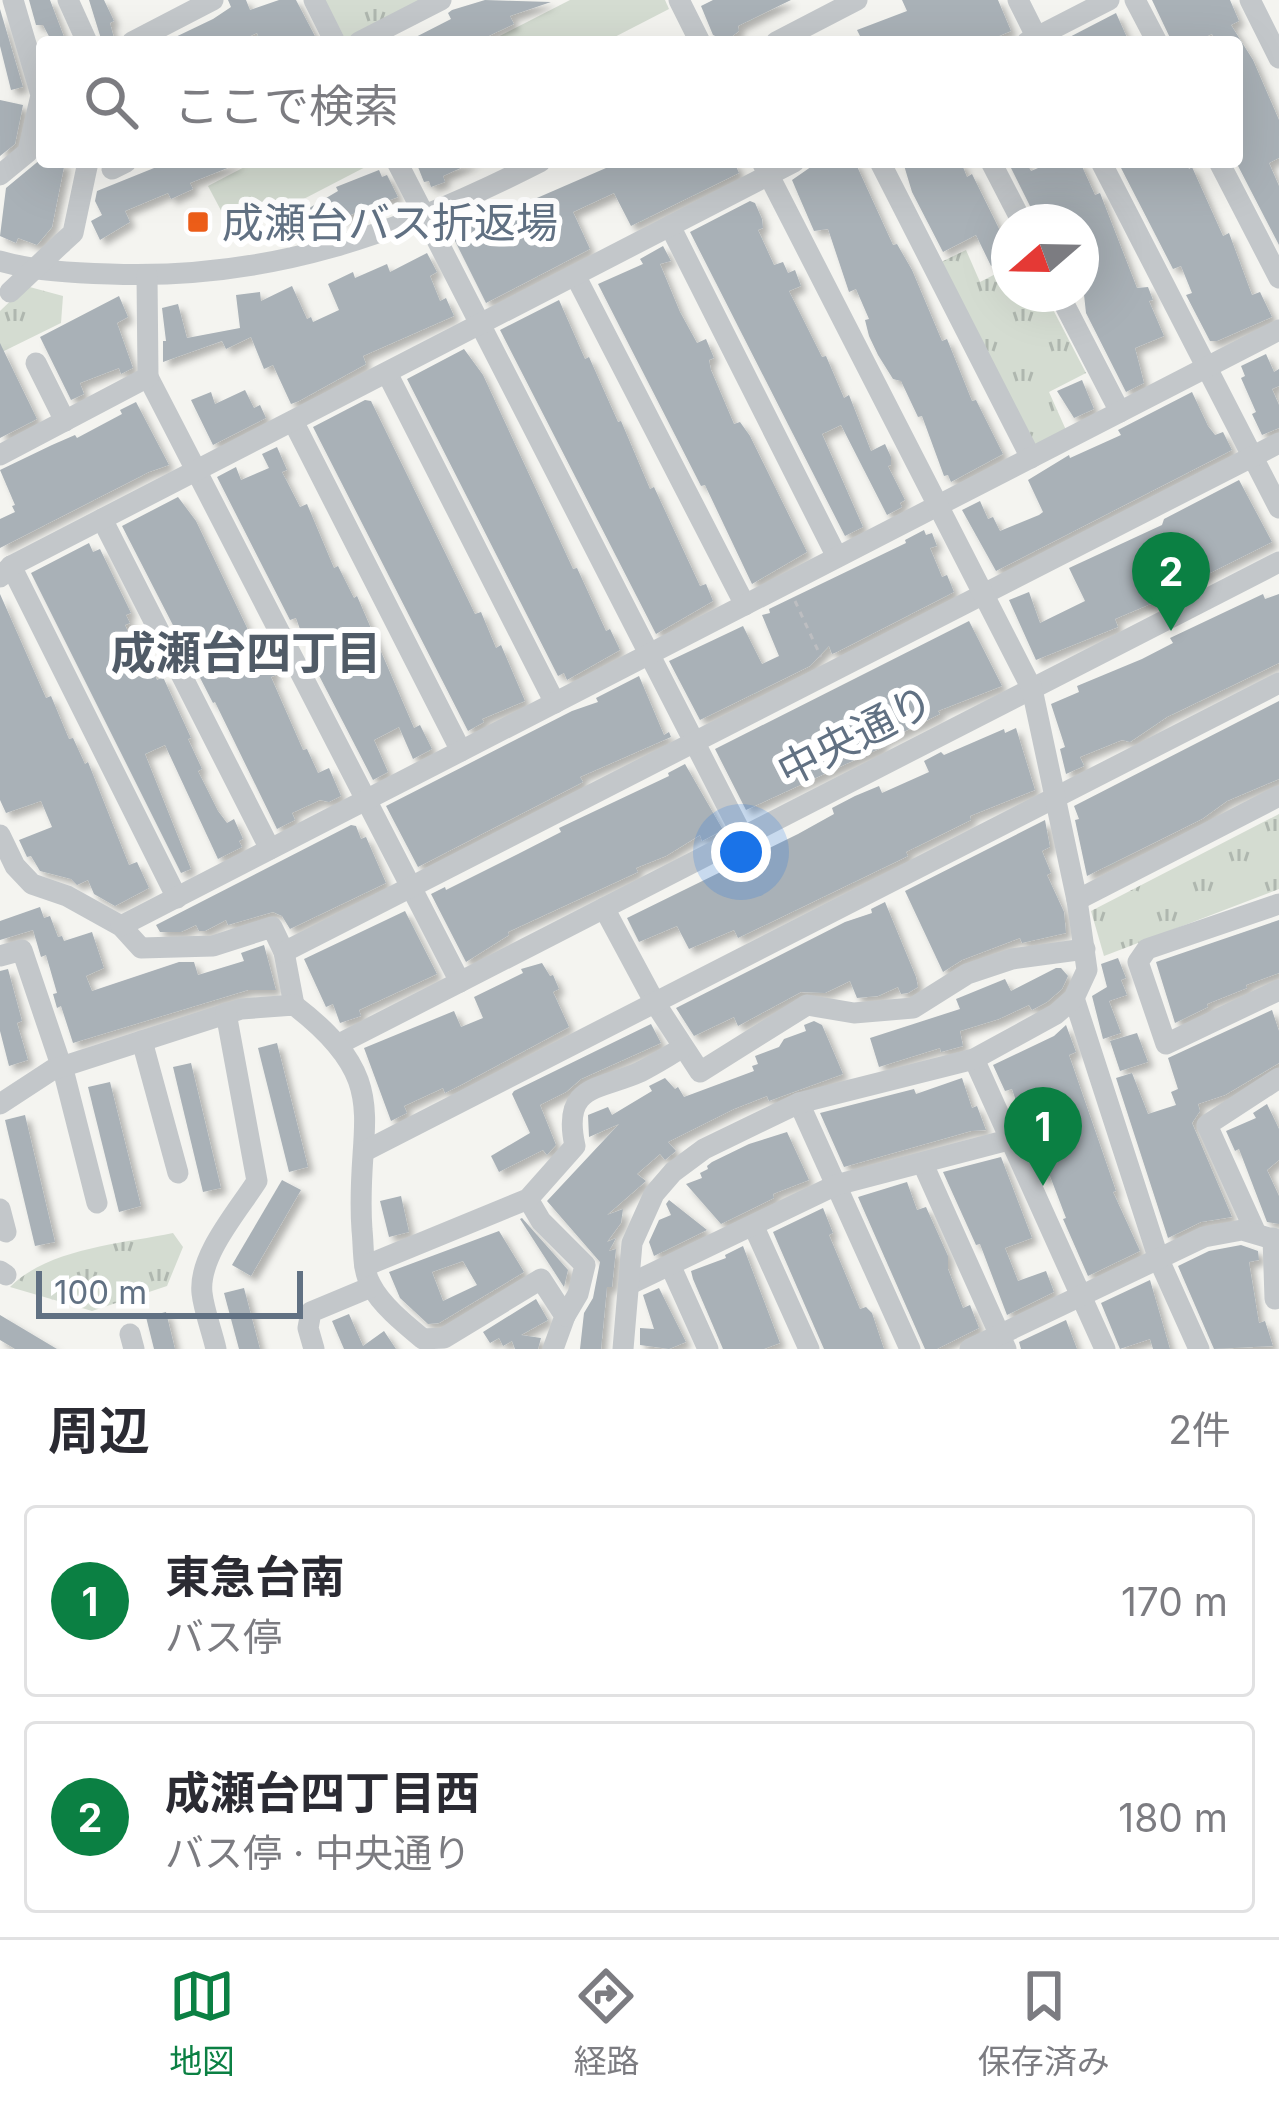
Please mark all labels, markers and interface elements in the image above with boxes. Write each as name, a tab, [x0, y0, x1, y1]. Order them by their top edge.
search box	[36, 36, 1243, 168]
icon: search	[78, 69, 144, 135]
text: ここで検索	[174, 78, 399, 133]
place label: 成瀬台バス折返場	[222, 197, 558, 248]
north arrow	[991, 204, 1099, 312]
marker: 成瀬台バス折返場	[185, 209, 211, 235]
pin: 2	[1132, 532, 1210, 631]
district label: 成瀬台四丁目	[111, 625, 381, 680]
street label: 中央通り	[769, 674, 941, 796]
your location	[711, 822, 771, 882]
pin: 1	[1004, 1087, 1082, 1186]
scale bar	[36, 1265, 303, 1318]
text: 100 m	[54, 1272, 147, 1312]
text: 周辺	[48, 1400, 150, 1461]
text: 2件	[1168, 1406, 1231, 1453]
text: 東急台南	[165, 1549, 345, 1604]
text: 1	[82, 1578, 98, 1625]
text: 170 m	[1121, 1578, 1228, 1625]
text: バス停	[165, 1613, 282, 1660]
text: 成瀬台四丁目西	[165, 1765, 480, 1820]
text: 2	[78, 1794, 102, 1841]
text: 180 m	[1118, 1794, 1228, 1841]
text: バス停 · 中央通り	[165, 1829, 471, 1876]
tab: 地図	[169, 1963, 235, 2083]
tab: 経路	[573, 1963, 639, 2083]
tab: 保存済み	[978, 1963, 1110, 2083]

